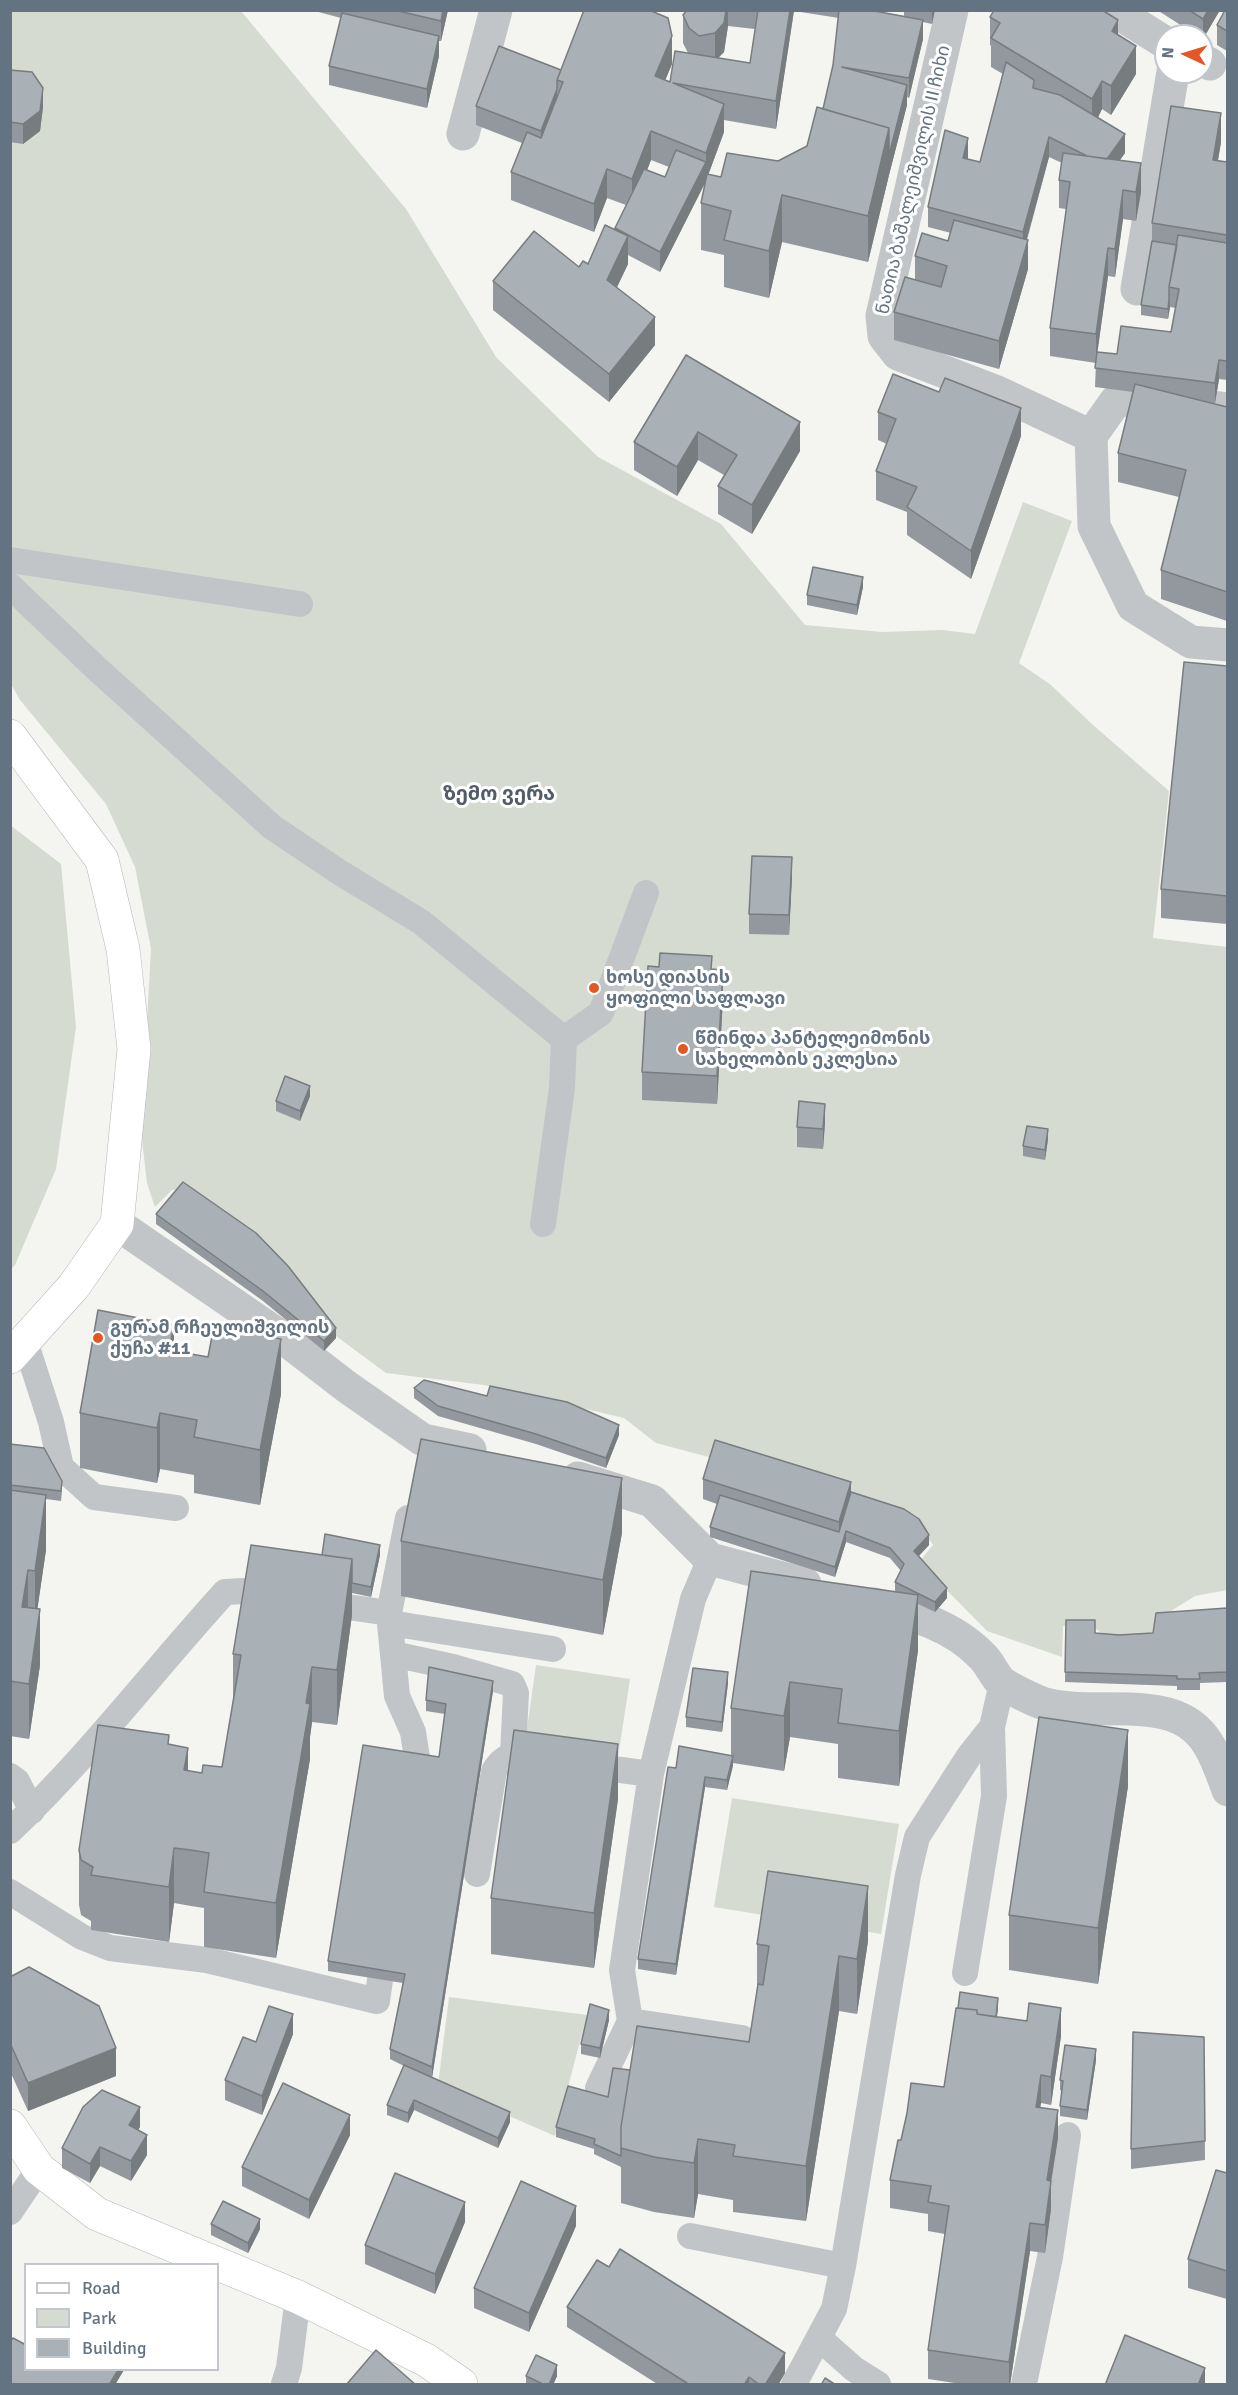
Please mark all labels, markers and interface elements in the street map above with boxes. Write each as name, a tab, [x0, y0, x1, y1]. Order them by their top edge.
north arrow	[1154, 24, 1214, 84]
street label: ნათია ბაშალეიშვილის II ჩიხი	[872, 43, 956, 317]
text: N	[1158, 47, 1178, 59]
district label: ზემო ვერა	[443, 783, 555, 807]
place label: ხოსე დიასის ყოფილი საფლავი	[606, 967, 785, 1010]
marker: ხოსე დიასის ყოფილი საფლავი	[587, 981, 601, 995]
place label: წმინდა პანტელეიმონის სახელობის ეკლესია	[695, 1028, 930, 1070]
marker: წმინდა პანტელეიმონის სახელობის ეკლესია	[676, 1042, 690, 1056]
place label: გურამ რჩეულიშვილის ქუჩა #11	[110, 1317, 329, 1360]
marker: გურამ რჩეულიშვილის ქუჩა #11	[91, 1331, 105, 1345]
legend	[24, 2263, 219, 2371]
text: Road	[82, 2277, 121, 2299]
text: Park	[82, 2307, 117, 2329]
text: Building	[82, 2337, 146, 2359]

